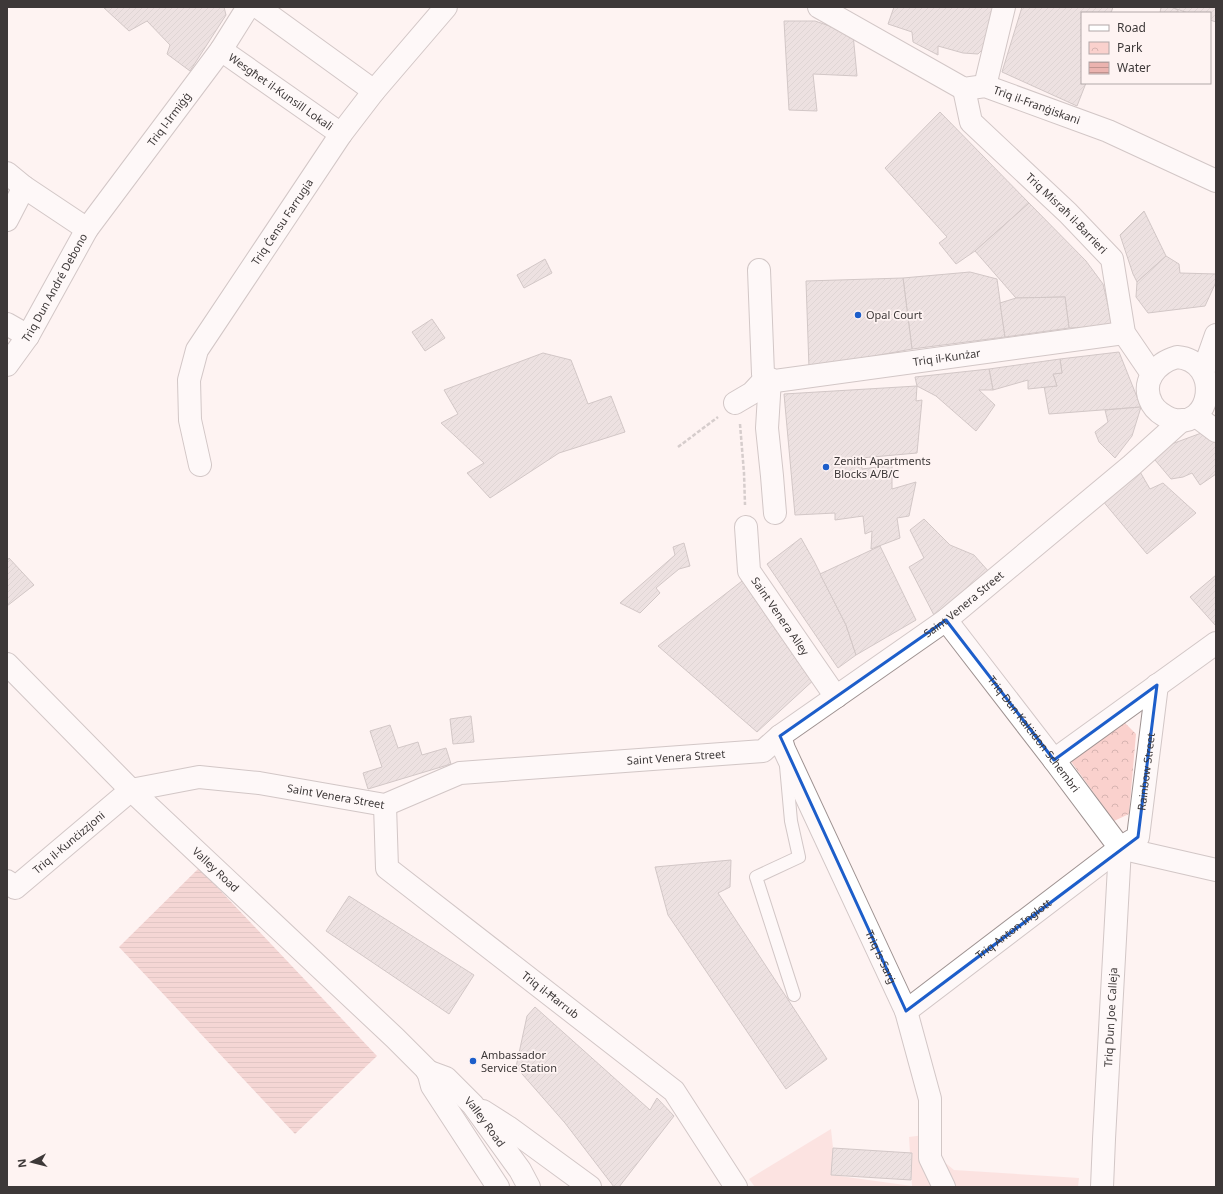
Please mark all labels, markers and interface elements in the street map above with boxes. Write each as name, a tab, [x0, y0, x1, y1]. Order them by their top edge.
legend	[1081, 12, 1211, 84]
text: Road	[1117, 19, 1146, 36]
text: Park	[1117, 39, 1143, 56]
street label: Wesgħet il-Kunsill Lokali	[226, 50, 336, 133]
text: Water	[1117, 59, 1151, 76]
street label: Triq il-Franġiskani	[991, 82, 1083, 127]
street label: Triq l-Irmiġġ	[144, 89, 194, 149]
street label: Triq Misraħ il-Barrieri	[1023, 169, 1111, 257]
street label: Triq Ċensu Farrugia	[248, 175, 316, 268]
street label: Triq Dun André Debono	[18, 230, 90, 345]
place label: Opal Court	[866, 307, 922, 322]
marker: Opal Court	[853, 310, 863, 320]
street label: Triq il-Kunżar	[912, 345, 982, 369]
place label: Zenith Apartments Blocks A/B/C	[834, 453, 931, 481]
marker: Zenith Apartments Blocks A/B/C	[821, 462, 831, 472]
street label: Saint Venera Street	[920, 567, 1006, 640]
street label: Saint Venera Alley	[748, 574, 813, 658]
street label: Triq Dun Kalċidon Schembri	[985, 673, 1084, 795]
street label: Rainbow Street	[1133, 732, 1158, 811]
street label: Saint Venera Street	[626, 746, 726, 768]
street label: Saint Venera Street	[286, 780, 386, 812]
street label: Triq il-Kunċizzjoni	[29, 807, 108, 877]
street label: Valley Road	[189, 843, 243, 895]
street label: Triq Anton Inglott	[972, 895, 1054, 963]
street label: Triq is-Sarġ	[862, 927, 900, 986]
street label: Triq Dun Joe Calleja	[1100, 967, 1120, 1068]
street label: Triq il-Ħarrub	[519, 968, 583, 1022]
place label: Ambassador Service Station	[481, 1047, 557, 1075]
marker: Ambassador Service Station	[468, 1056, 478, 1066]
street label: Valley Road	[462, 1093, 509, 1150]
north arrow	[12, 1142, 52, 1182]
text: N	[14, 1158, 30, 1169]

